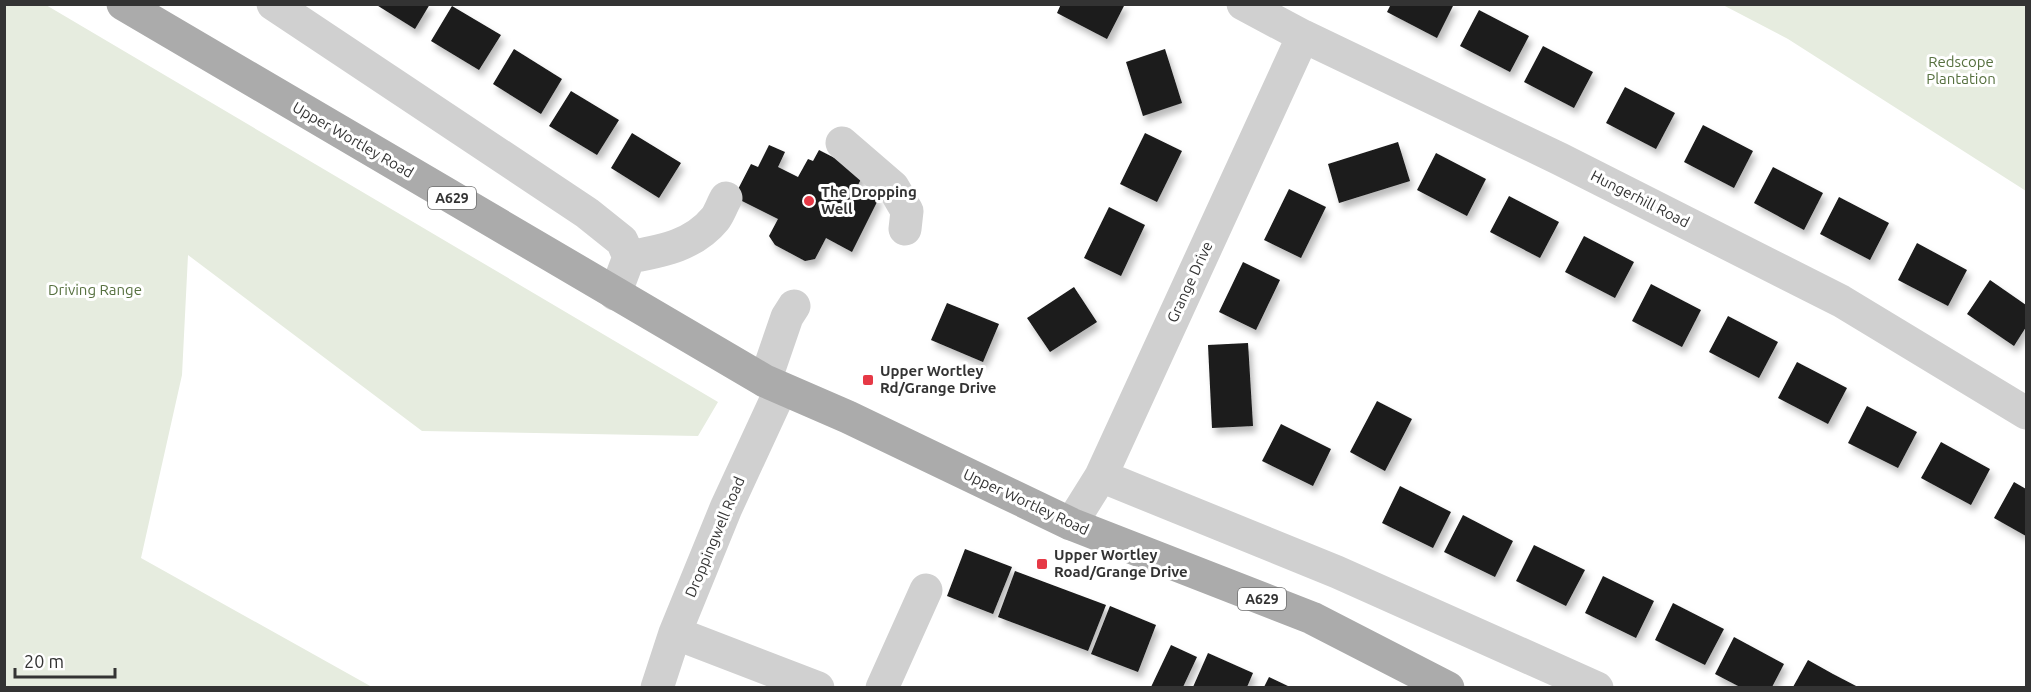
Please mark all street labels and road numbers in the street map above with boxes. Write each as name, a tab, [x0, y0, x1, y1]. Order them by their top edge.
street label: Upper Wortley Road	[290, 98, 417, 181]
street label: Hungerhill Road	[1588, 166, 1692, 231]
road number: A629	[428, 187, 476, 209]
street label: Grange Drive	[1163, 238, 1216, 325]
street label: Upper Wortley Road	[961, 465, 1092, 538]
street label: Droppingwell Road	[681, 474, 748, 600]
road number: A629	[1238, 588, 1286, 610]

